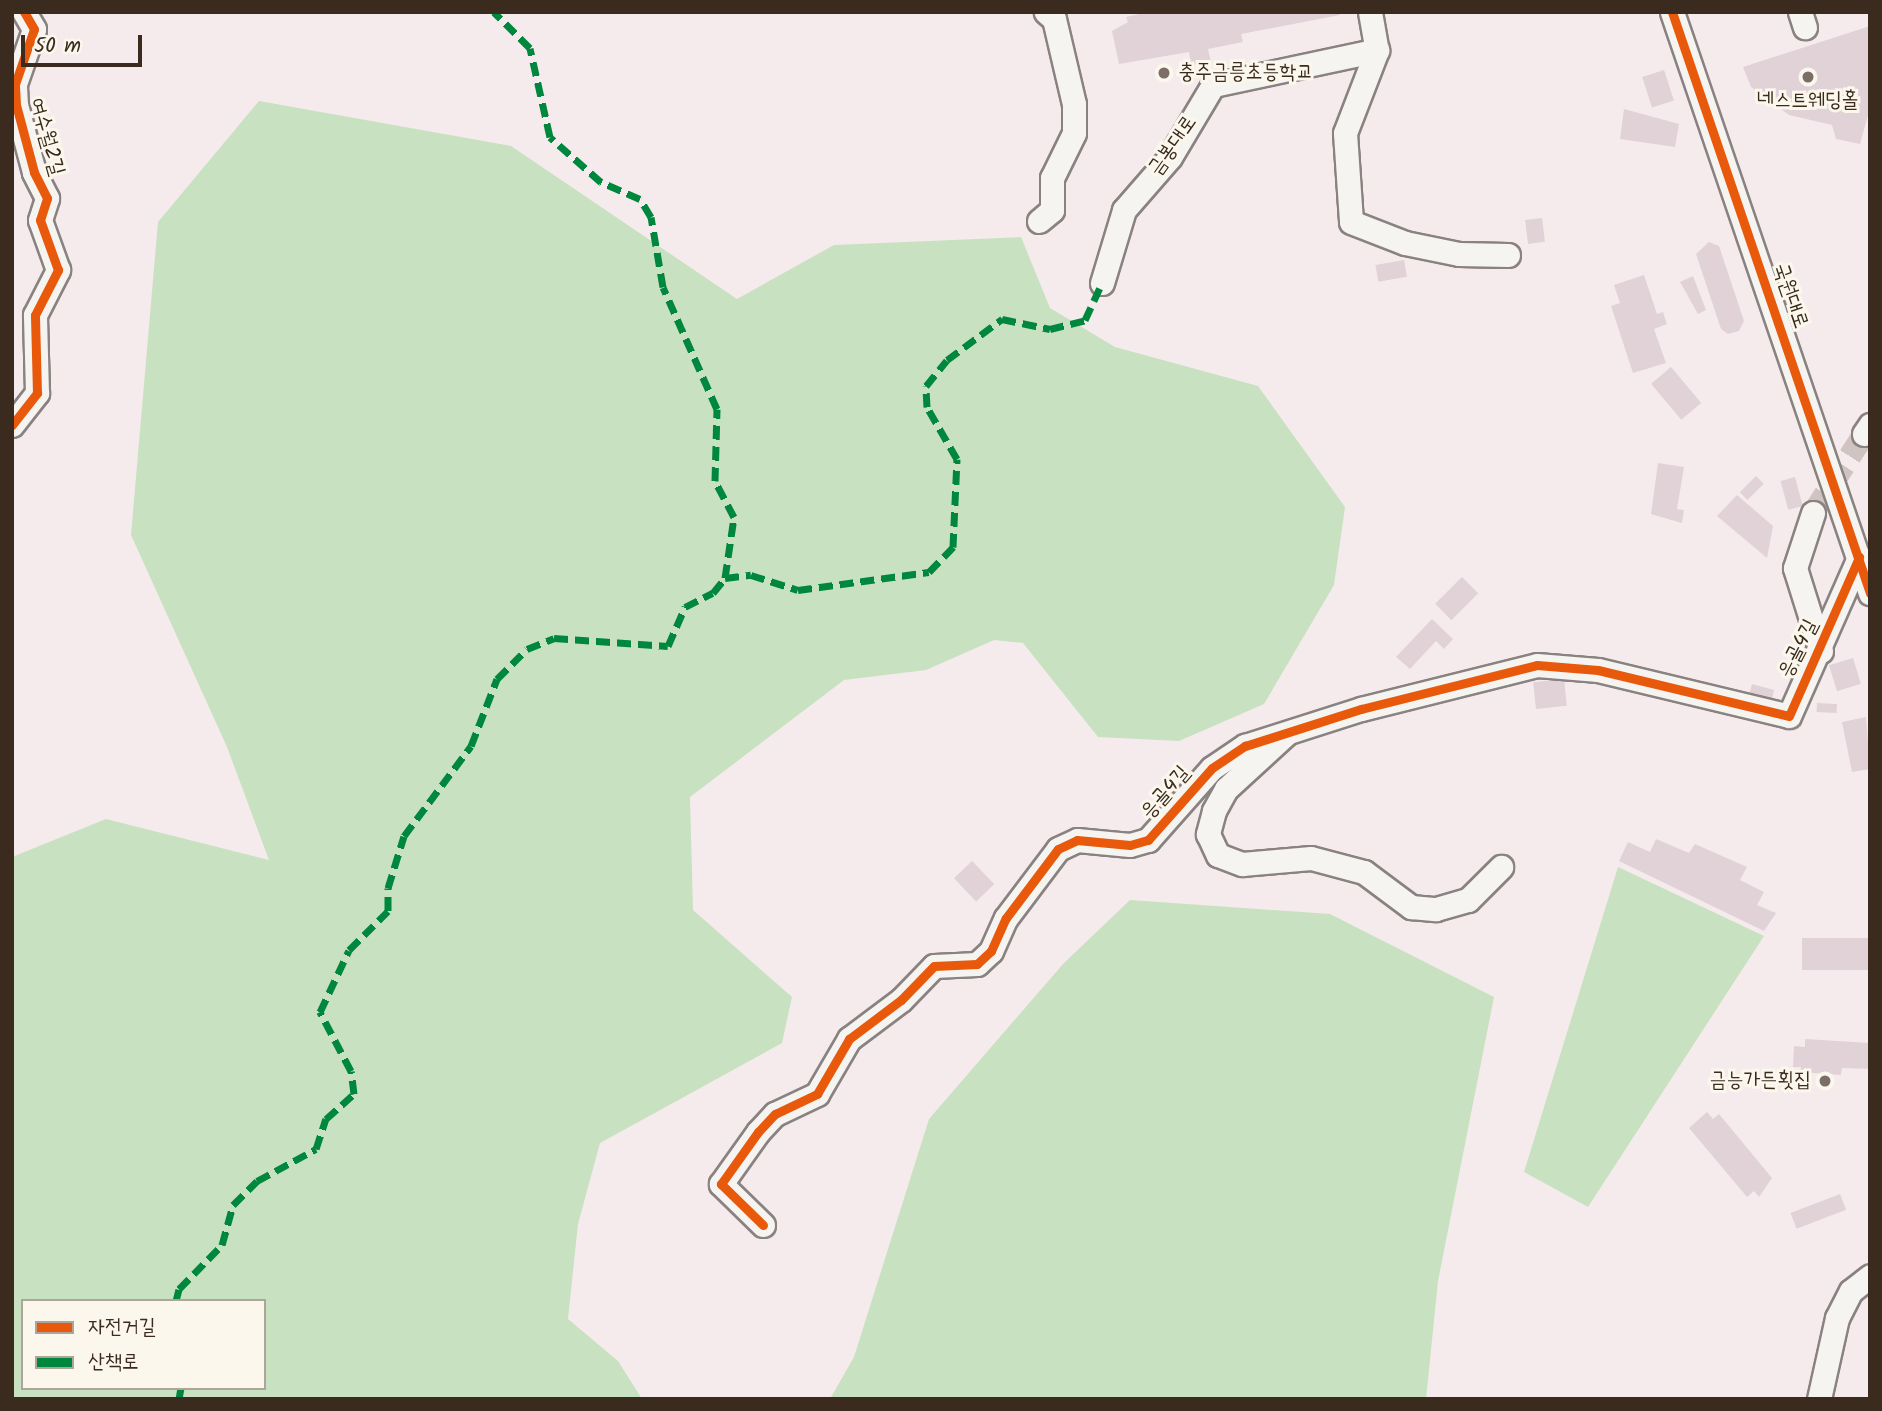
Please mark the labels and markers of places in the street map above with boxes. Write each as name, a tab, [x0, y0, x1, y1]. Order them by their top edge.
place label: 충주금릉초등학교	[1178, 60, 1313, 86]
marker: 충주금릉초등학교	[1156, 65, 1172, 81]
marker: 네스트웨딩홀	[1800, 69, 1816, 85]
place label: 네스트웨딩홀	[1757, 88, 1859, 114]
place label: 금능가든횟집	[1710, 1068, 1811, 1094]
marker: 금능가든횟집	[1817, 1073, 1833, 1089]

